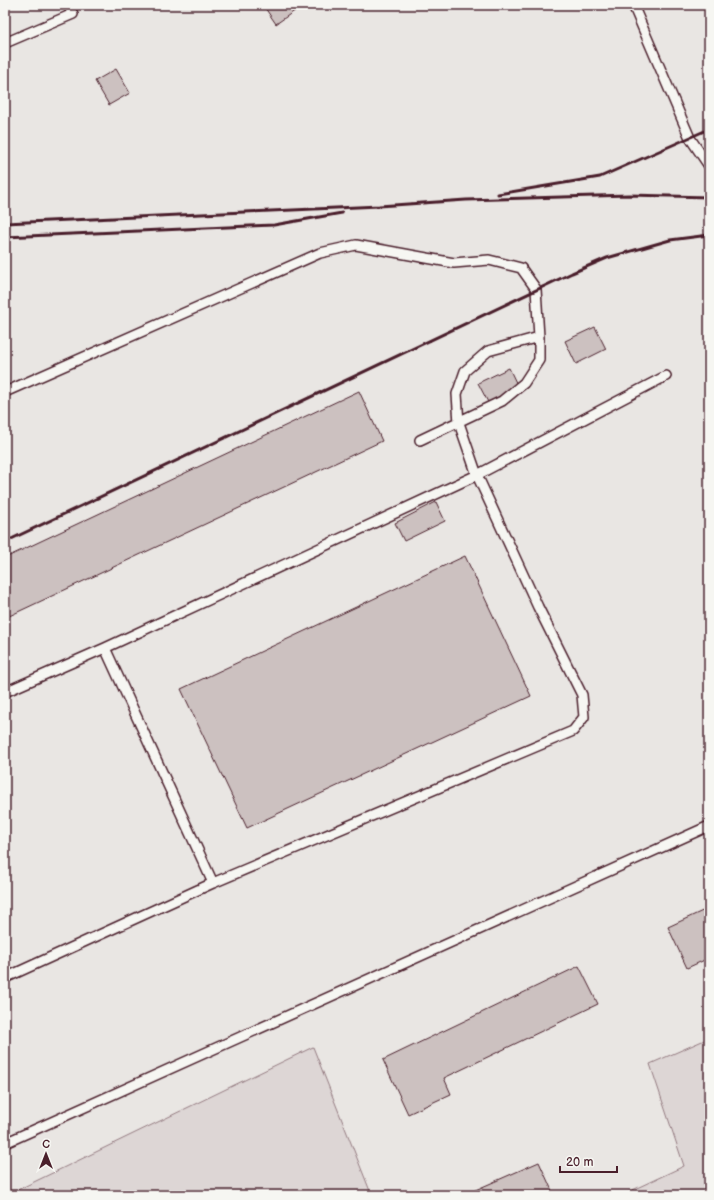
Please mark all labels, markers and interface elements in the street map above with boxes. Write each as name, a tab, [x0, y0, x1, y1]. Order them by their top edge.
north arrow	[26, 1134, 66, 1174]
text: С	[42, 1138, 50, 1151]
scale bar	[560, 1148, 617, 1174]
text: 20 m	[566, 1155, 593, 1170]

